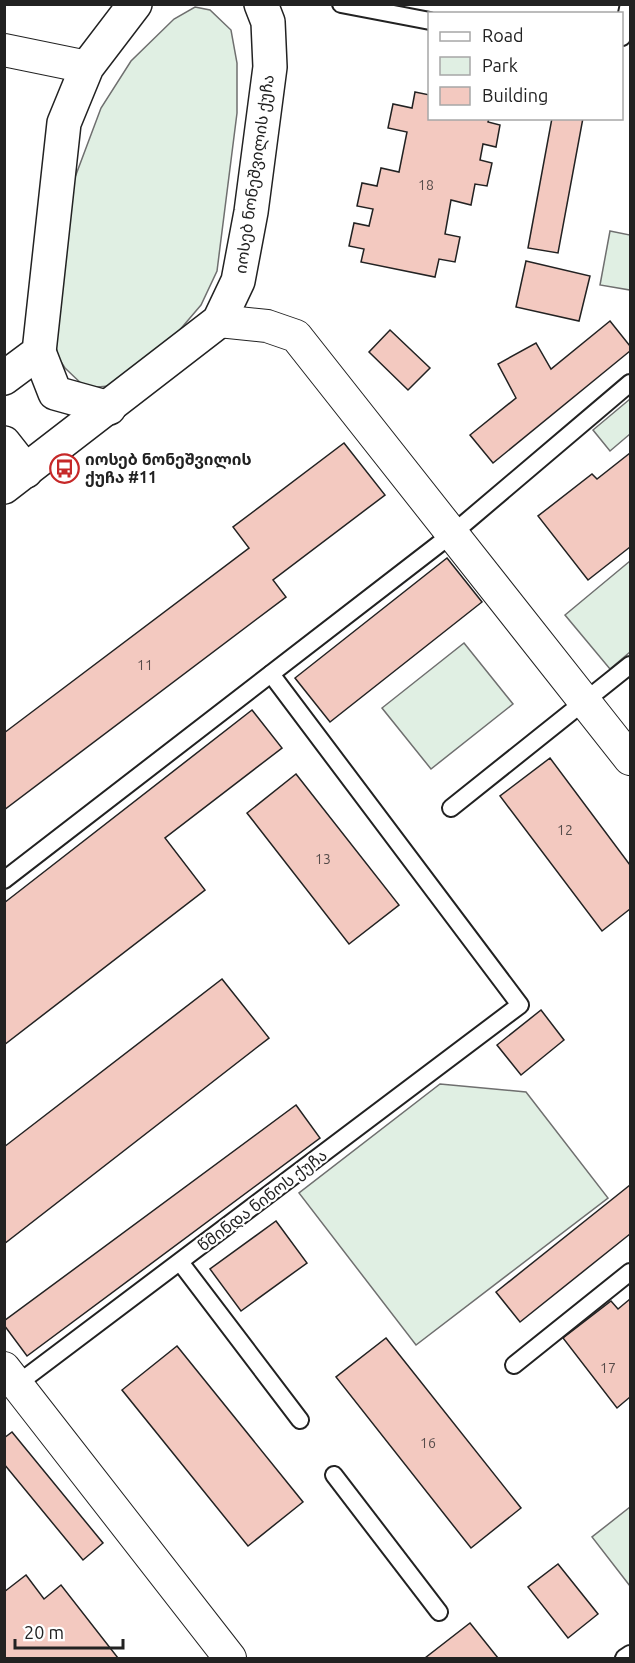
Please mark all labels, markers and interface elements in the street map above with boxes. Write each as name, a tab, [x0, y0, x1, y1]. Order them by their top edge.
legend	[428, 12, 623, 120]
text: Road	[482, 25, 524, 45]
text: Park	[482, 55, 518, 75]
street label: იოსებ ნონეშვილის ქუჩა	[231, 73, 279, 275]
text: Building	[482, 85, 548, 105]
house number: 18	[418, 177, 434, 193]
place label: იოსებ ნონეშვილის ქუჩა #11	[85, 450, 252, 487]
bus stop icon: იოსებ ნონეშვილის ქუჩა #11	[48, 452, 80, 484]
house number: 11	[137, 657, 153, 673]
house number: 12	[557, 822, 573, 838]
house number: 13	[315, 851, 331, 867]
street label: წმინდა ნინოს ქუჩა	[194, 1146, 331, 1256]
house number: 17	[600, 1360, 616, 1376]
house number: 16	[420, 1435, 436, 1451]
scale bar	[15, 1612, 123, 1650]
text: 20 m	[24, 1622, 64, 1642]

